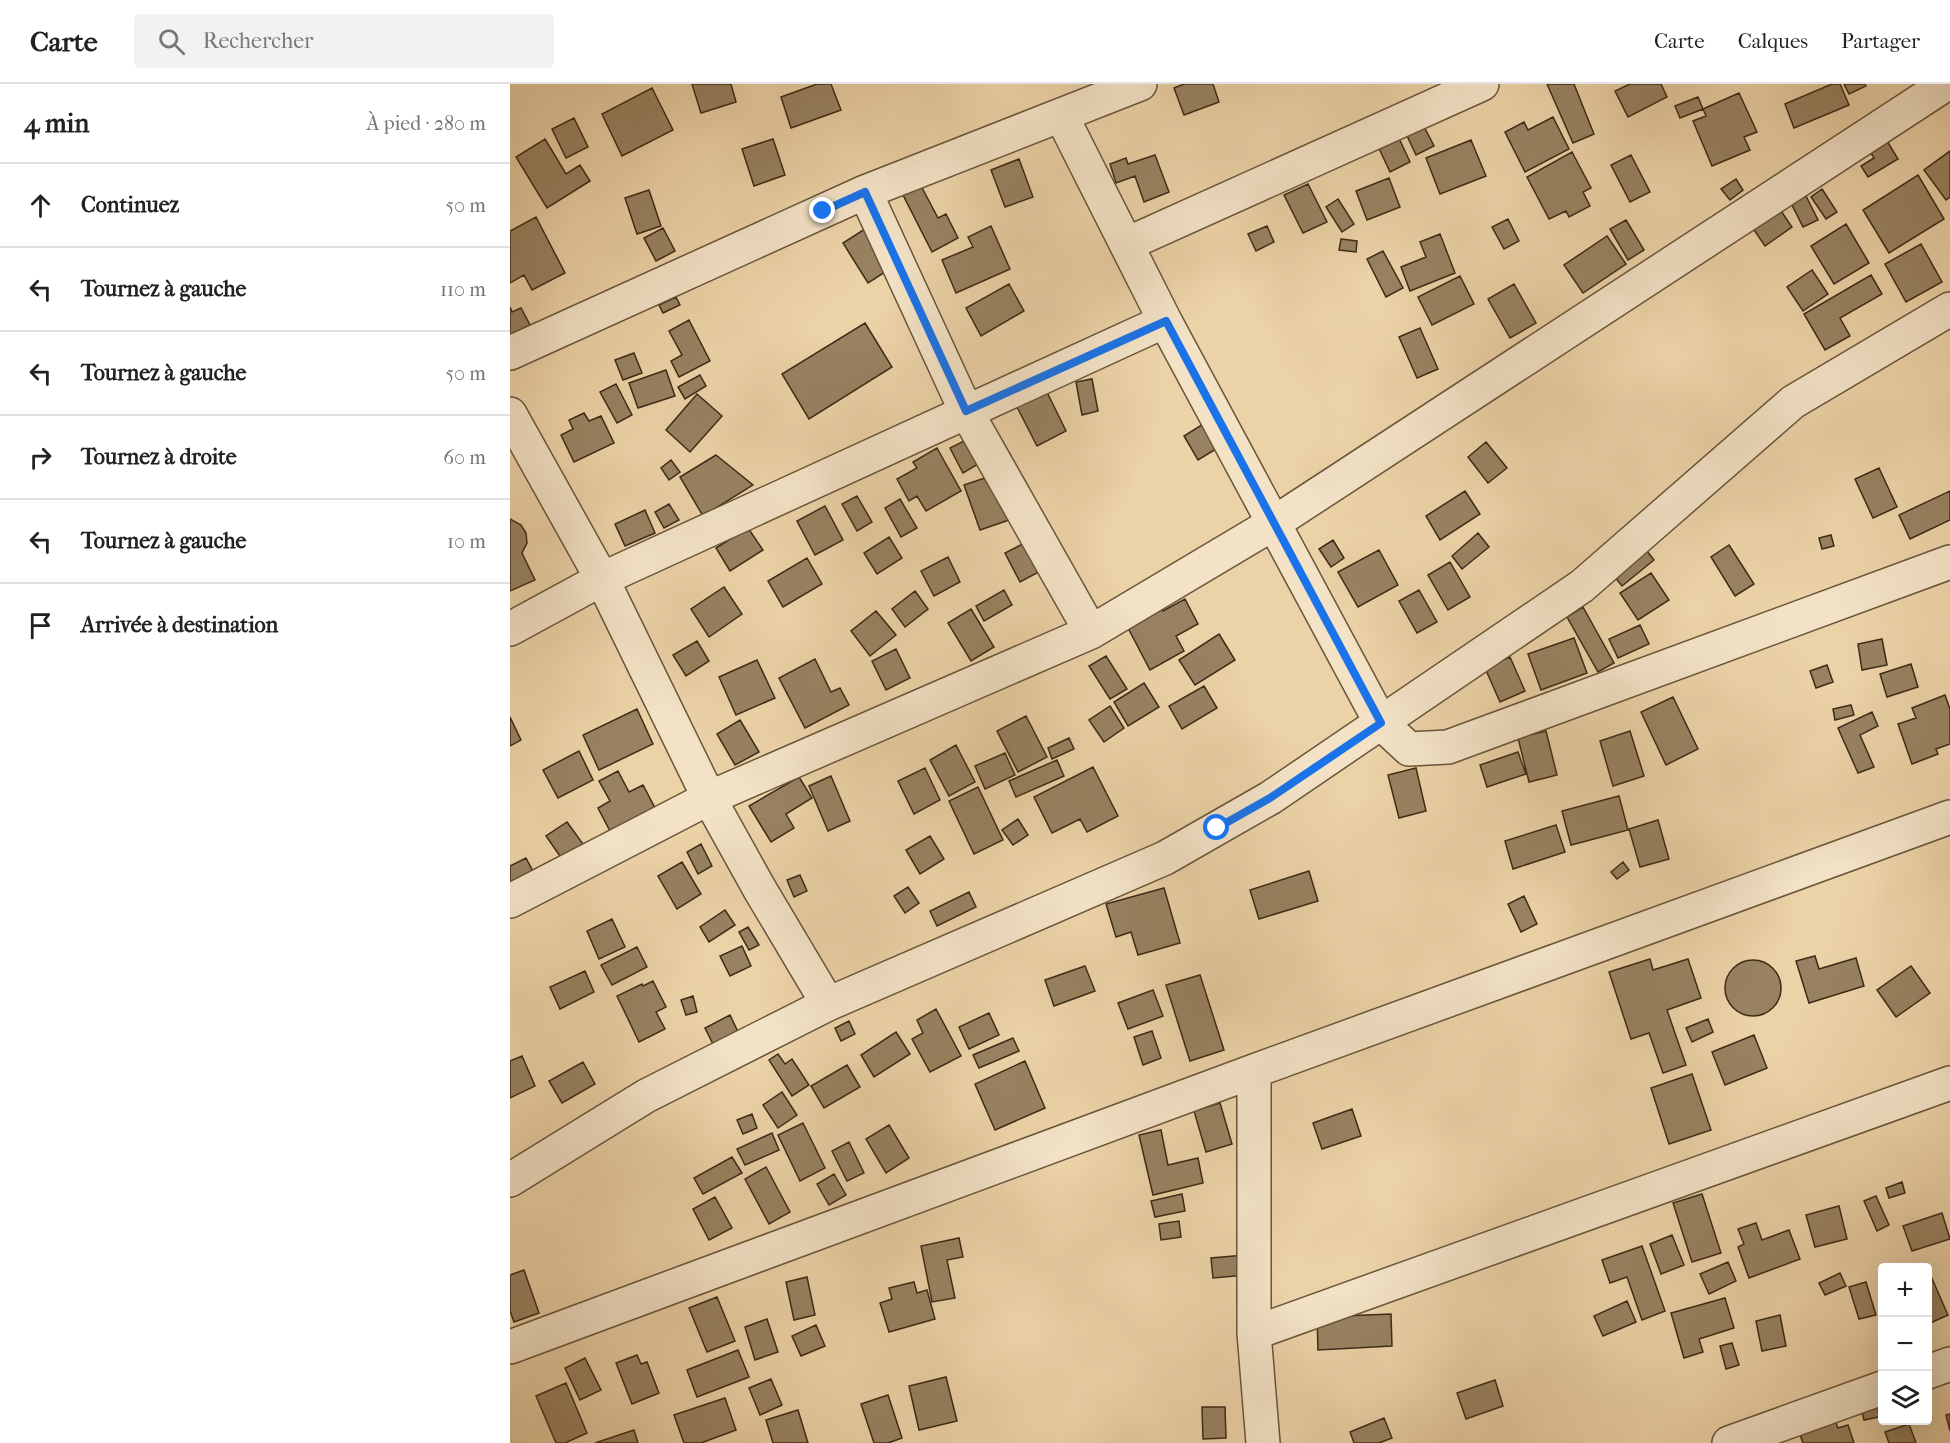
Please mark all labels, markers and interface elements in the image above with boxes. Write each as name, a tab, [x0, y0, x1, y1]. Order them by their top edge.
search box	[134, 14, 554, 68]
text: Carte	[30, 25, 98, 58]
icon: search	[155, 25, 188, 58]
text: Rechercher	[203, 28, 313, 54]
text: Carte	[1654, 29, 1705, 53]
text: Calques	[1738, 29, 1808, 53]
text: Partager	[1841, 29, 1920, 53]
text: 4 min	[24, 108, 89, 139]
text: À pied · 280 m	[367, 112, 486, 135]
icon: ahead	[24, 189, 57, 222]
text: Continuez	[81, 192, 179, 218]
text: 50 m	[445, 194, 486, 217]
route end	[809, 197, 835, 223]
icon: left	[24, 273, 57, 306]
text: Tournez à gauche	[81, 276, 246, 302]
text: 110 m	[440, 278, 486, 301]
icon: left	[24, 357, 57, 390]
text: Tournez à gauche	[81, 360, 246, 386]
text: 50 m	[445, 362, 486, 385]
icon: right	[24, 441, 57, 474]
text: Tournez à droite	[81, 444, 237, 470]
text: 60 m	[443, 446, 486, 469]
icon: left	[24, 525, 57, 558]
text: Tournez à gauche	[81, 528, 246, 554]
text: 10 m	[447, 530, 486, 553]
icon: arrive	[24, 609, 57, 642]
text: Arrivée à destination	[81, 612, 278, 638]
route start	[1203, 814, 1229, 840]
map controls	[1878, 1263, 1932, 1425]
button: +	[1878, 1263, 1932, 1317]
button: −	[1878, 1317, 1932, 1371]
button: layers	[1878, 1371, 1932, 1425]

